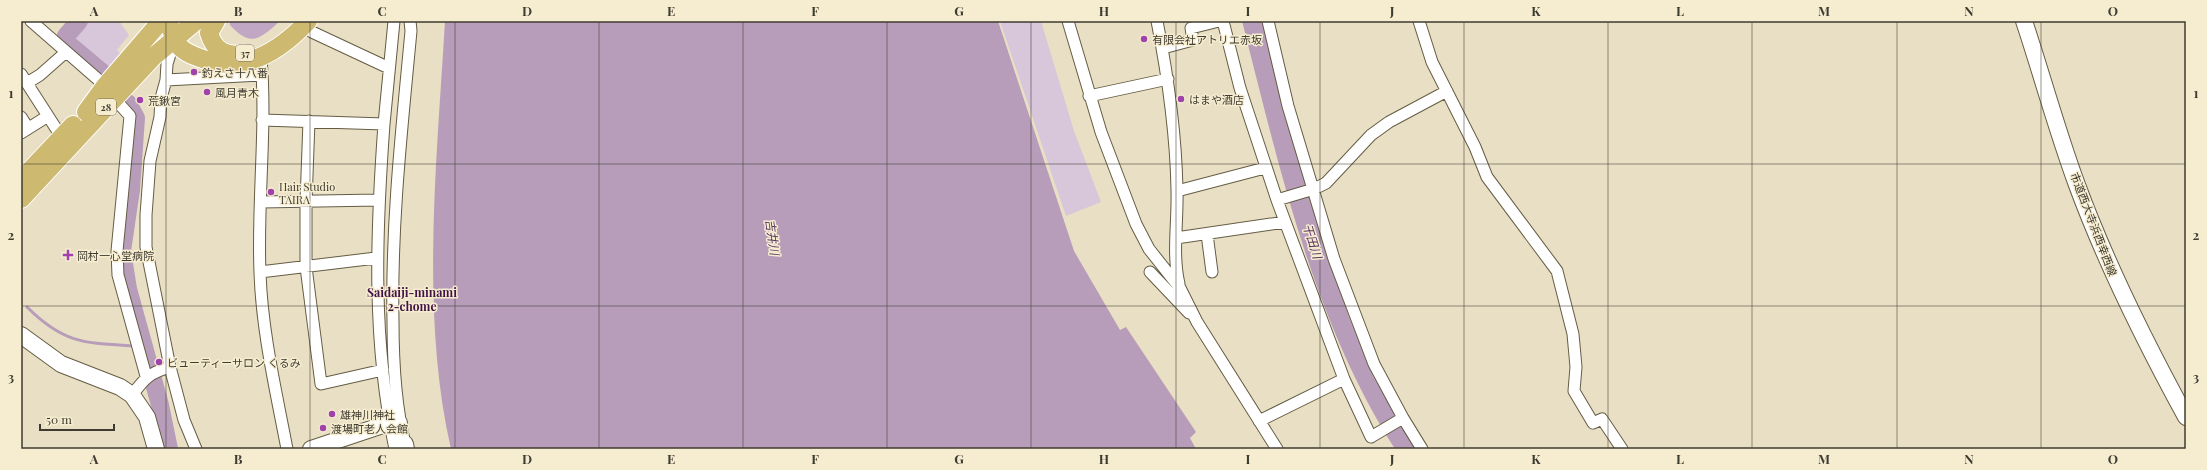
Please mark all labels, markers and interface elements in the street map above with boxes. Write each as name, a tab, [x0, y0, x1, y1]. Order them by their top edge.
text: A	[89, 2, 99, 19]
text: B	[234, 2, 243, 19]
text: C	[377, 2, 387, 19]
text: D	[522, 2, 532, 19]
text: E	[667, 2, 675, 19]
text: F	[811, 2, 819, 19]
text: G	[954, 2, 964, 19]
text: H	[1099, 2, 1109, 19]
text: I	[1246, 2, 1251, 19]
text: J	[1389, 2, 1395, 19]
text: K	[1531, 2, 1541, 19]
text: L	[1676, 2, 1684, 19]
text: M	[1818, 2, 1830, 19]
text: N	[1964, 2, 1974, 19]
text: O	[2108, 2, 2118, 19]
place label: 有限会社アトリエ赤坂	[1152, 32, 1262, 47]
marker: 有限会社アトリエ赤坂	[1139, 34, 1149, 44]
road number: 37	[236, 45, 254, 61]
place label: 釣えさ十八番	[202, 65, 268, 80]
marker: 釣えさ十八番	[189, 67, 199, 77]
text: 1	[9, 84, 14, 101]
text: 1	[2194, 84, 2199, 101]
place label: 風月青木	[215, 85, 259, 100]
marker: 風月青木	[202, 87, 212, 97]
place label: はまや酒店	[1189, 92, 1244, 107]
place label: 荒鍬宮	[148, 93, 181, 108]
marker: はまや酒店	[1176, 94, 1186, 104]
marker: 荒鍬宮	[135, 95, 145, 105]
road number: 28	[96, 99, 116, 115]
street label: 市道西大寺浜西幸西線	[2067, 170, 2121, 278]
place label: Hair Studio TAIRA	[279, 179, 335, 207]
marker: Hair Studio TAIRA	[266, 187, 276, 197]
water label: 吉井川	[763, 218, 784, 258]
water label: 干田川	[1300, 221, 1327, 262]
text: 2	[8, 226, 15, 243]
text: 2	[2193, 226, 2200, 243]
place label: 岡村一心堂病院	[77, 248, 154, 263]
marker: 岡村一心堂病院	[62, 249, 74, 261]
district label: Saidaiji-minami 2-chome	[367, 284, 457, 314]
place label: ビューティーサロン くるみ	[167, 355, 301, 370]
marker: ビューティーサロン くるみ	[154, 357, 164, 367]
text: 3	[8, 368, 14, 385]
text: 3	[2193, 368, 2199, 385]
scale bar	[40, 406, 114, 432]
place label: 雄神川神社	[340, 407, 395, 422]
marker: 雄神川神社	[327, 409, 337, 419]
text: 50 m	[46, 411, 72, 427]
place label: 渡場町老人会館	[331, 421, 408, 436]
marker: 渡場町老人会館	[318, 423, 328, 433]
text: A	[89, 450, 99, 467]
text: B	[234, 450, 243, 467]
text: C	[377, 450, 387, 467]
text: D	[522, 450, 532, 467]
text: E	[667, 450, 675, 467]
text: F	[811, 450, 819, 467]
text: G	[954, 450, 964, 467]
text: H	[1099, 450, 1109, 467]
text: I	[1246, 450, 1251, 467]
text: J	[1389, 450, 1395, 467]
text: K	[1531, 450, 1541, 467]
text: L	[1676, 450, 1684, 467]
text: M	[1818, 450, 1830, 467]
text: N	[1964, 450, 1974, 467]
text: O	[2108, 450, 2118, 467]

